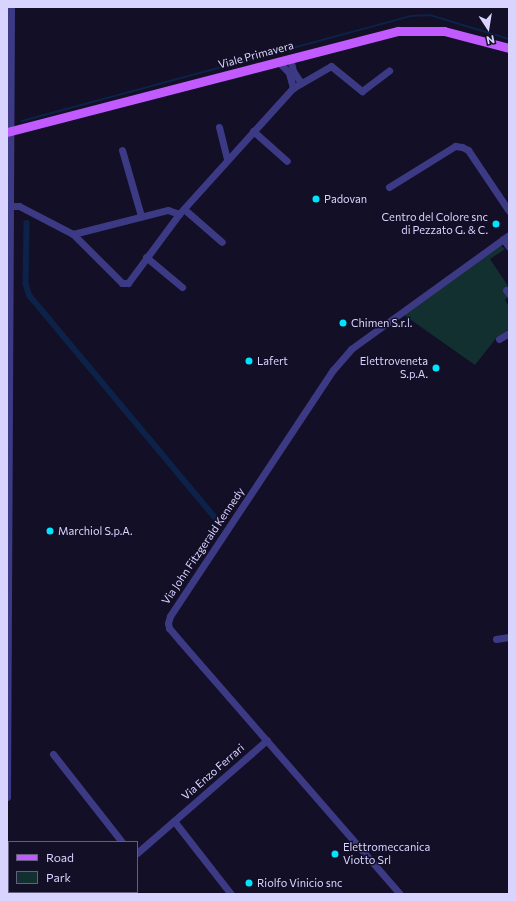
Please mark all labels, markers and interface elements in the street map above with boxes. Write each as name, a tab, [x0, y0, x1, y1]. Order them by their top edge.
north arrow	[468, 8, 508, 48]
text: N	[485, 33, 496, 47]
street label: Viale Primavera	[217, 39, 295, 71]
place label: Padovan	[324, 192, 367, 206]
marker: Padovan	[311, 194, 321, 204]
place label: Centro del Colore snc di Pezzato G. & C.	[382, 211, 488, 237]
marker: Centro del Colore snc di Pezzato G. & C.	[491, 219, 501, 229]
place label: Chimen S.r.l.	[351, 316, 412, 330]
marker: Chimen S.r.l.	[338, 318, 348, 328]
place label: Lafert	[257, 354, 288, 368]
place label: Elettroveneta S.p.A.	[360, 355, 428, 381]
marker: Lafert	[244, 356, 254, 366]
marker: Elettroveneta S.p.A.	[431, 363, 441, 373]
street label: Via John Fitzgerald Kennedy	[159, 485, 247, 607]
place label: Marchiol S.p.A.	[58, 524, 132, 538]
marker: Marchiol S.p.A.	[45, 526, 55, 536]
street label: Via Enzo Ferrari	[179, 741, 247, 803]
legend	[8, 841, 138, 893]
place label: Elettromeccanica Viotto Srl	[343, 841, 430, 867]
marker: Elettromeccanica Viotto Srl	[330, 849, 340, 859]
text: Road	[46, 850, 74, 864]
text: Park	[46, 870, 71, 884]
place label: Riolfo Vinicio snc	[257, 876, 343, 890]
marker: Riolfo Vinicio snc	[244, 878, 254, 888]

